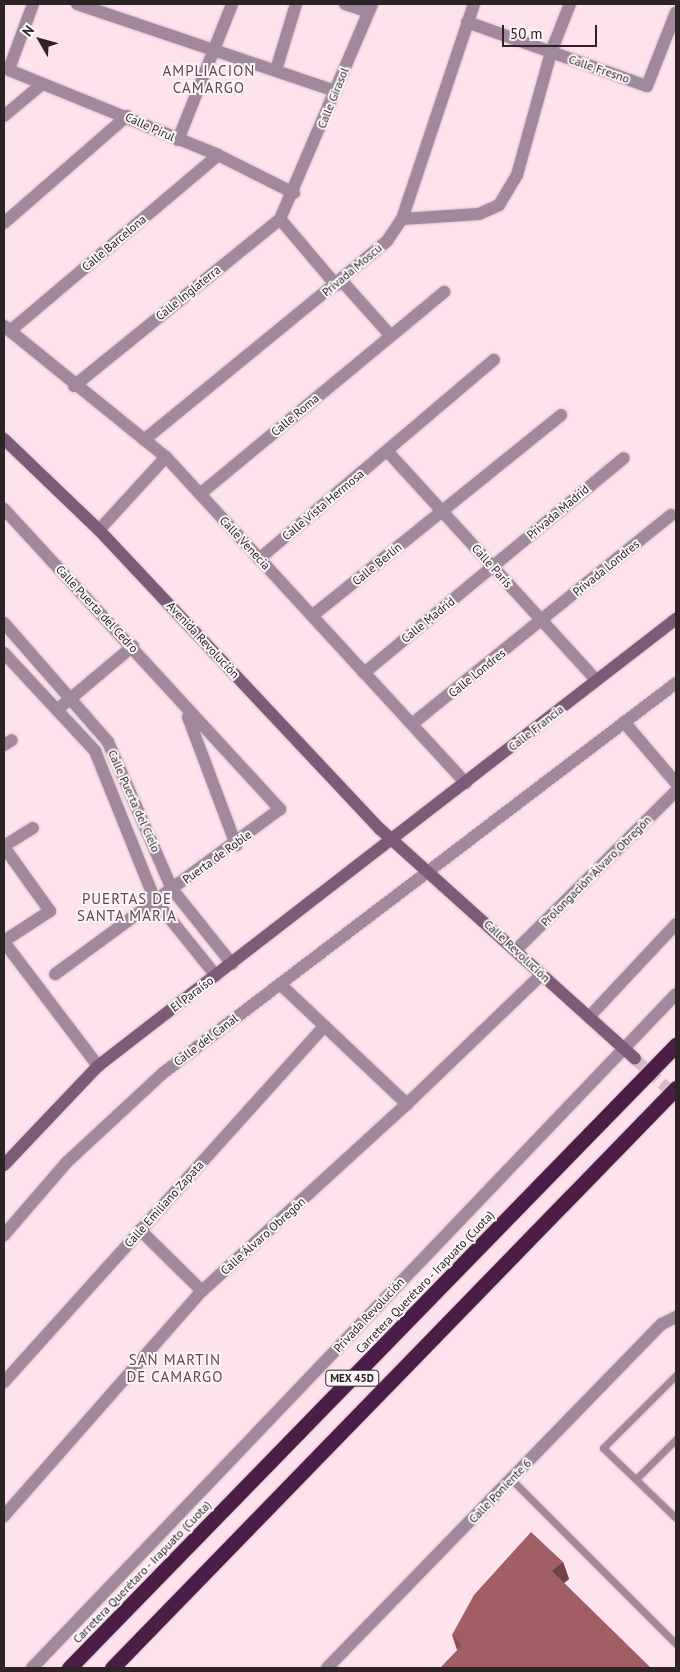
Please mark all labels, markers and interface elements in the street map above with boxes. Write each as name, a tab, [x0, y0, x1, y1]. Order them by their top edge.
north arrow	[15, 15, 65, 65]
scale bar	[505, 15, 600, 47]
text: N	[18, 22, 38, 40]
text: 50 m	[510, 24, 543, 43]
street label: Calle Fresno	[567, 52, 631, 86]
district label: AMPLIACION CAMARGO	[161, 61, 257, 96]
street label: Calle Girasol	[314, 65, 352, 131]
street label: Calle Pirul	[123, 110, 177, 144]
street label: Calle Barcelona	[79, 212, 149, 274]
street label: Privada Moscú	[319, 241, 385, 299]
street label: Calle Inglaterra	[153, 263, 223, 323]
street label: Calle Roma	[268, 391, 322, 439]
street label: Calle Vista Hermosa	[279, 466, 367, 544]
street label: Privada Madrid	[524, 482, 592, 542]
street label: Calle Venecia	[216, 513, 274, 573]
street label: Privada Londres	[570, 537, 642, 599]
street label: Calle Berlín	[349, 540, 405, 588]
street label: Calle París	[469, 541, 515, 591]
street label: Calle Puerta del Cedro	[53, 562, 141, 656]
street label: Calle Madrid	[398, 594, 458, 646]
street label: Avenida Revolución	[164, 599, 242, 681]
street label: Calle Londres	[446, 646, 508, 700]
street label: Calle Francia	[505, 702, 567, 754]
street label: Calle Puerta del Cielo	[105, 747, 163, 855]
street label: Prolongación Álvaro Obregón	[538, 813, 654, 929]
street label: Puerta de Roble	[180, 827, 254, 887]
district label: PUERTAS DE SANTA MARIA	[75, 889, 179, 924]
street label: Calle Revolución	[481, 917, 553, 985]
street label: El Paraíso	[168, 973, 216, 1015]
street label: Calle del Canal	[171, 1011, 241, 1069]
street label: Calle Emiliano Zapata	[121, 1158, 207, 1250]
street label: Calle Álvaro Obregón	[218, 1194, 308, 1278]
street label: Carretera Querétaro - Irapuato (Cuota)	[352, 1207, 498, 1357]
street label: Privada Revolución	[331, 1275, 407, 1355]
district label: SAN MARTIN DE CAMARGO	[125, 1350, 225, 1385]
road number: MEX 45D	[324, 1370, 380, 1386]
street label: Calle Poniente 6	[466, 1456, 534, 1526]
street label: Carretera Querétaro - Irapuato (Cuota)	[69, 1497, 215, 1647]

